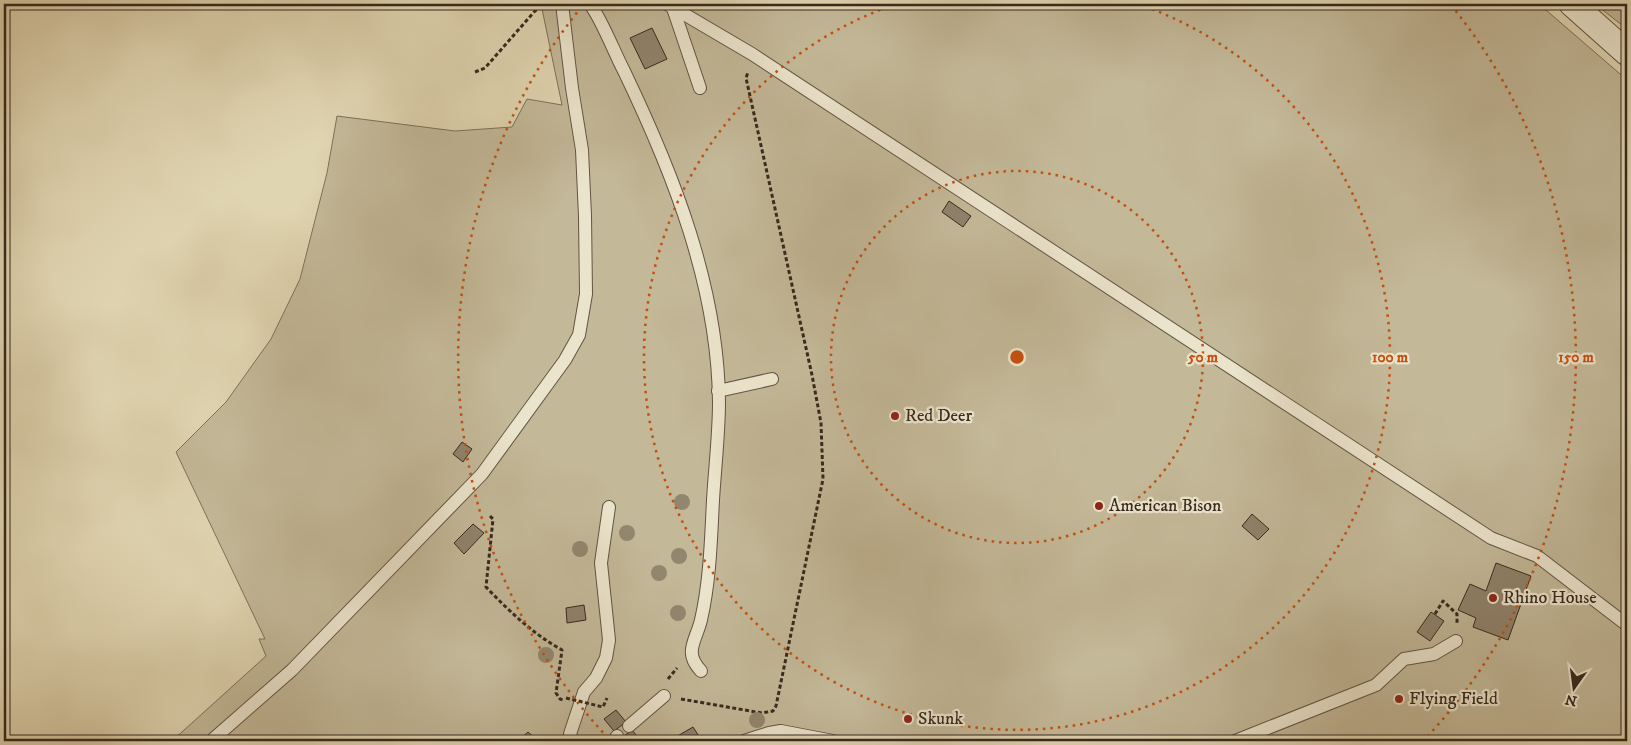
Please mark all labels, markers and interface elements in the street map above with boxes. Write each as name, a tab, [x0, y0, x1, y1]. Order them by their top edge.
centre of rings	[1008, 348, 1026, 366]
text: 50 m	[1187, 348, 1219, 367]
text: 100 m	[1372, 348, 1409, 367]
text: 150 m	[1558, 348, 1594, 367]
place label: Red Deer	[905, 405, 972, 427]
marker: Red Deer	[889, 410, 901, 422]
place label: American Bison	[1109, 495, 1222, 517]
marker: American Bison	[1093, 500, 1105, 512]
place label: Rhino House	[1503, 587, 1597, 609]
marker: Rhino House	[1487, 592, 1499, 604]
north arrow	[1548, 662, 1598, 712]
place label: Flying Field	[1409, 688, 1498, 710]
text: N	[1563, 689, 1579, 710]
marker: Flying Field	[1393, 693, 1405, 705]
place label: Skunk	[918, 708, 963, 730]
marker: Skunk	[902, 713, 914, 725]

